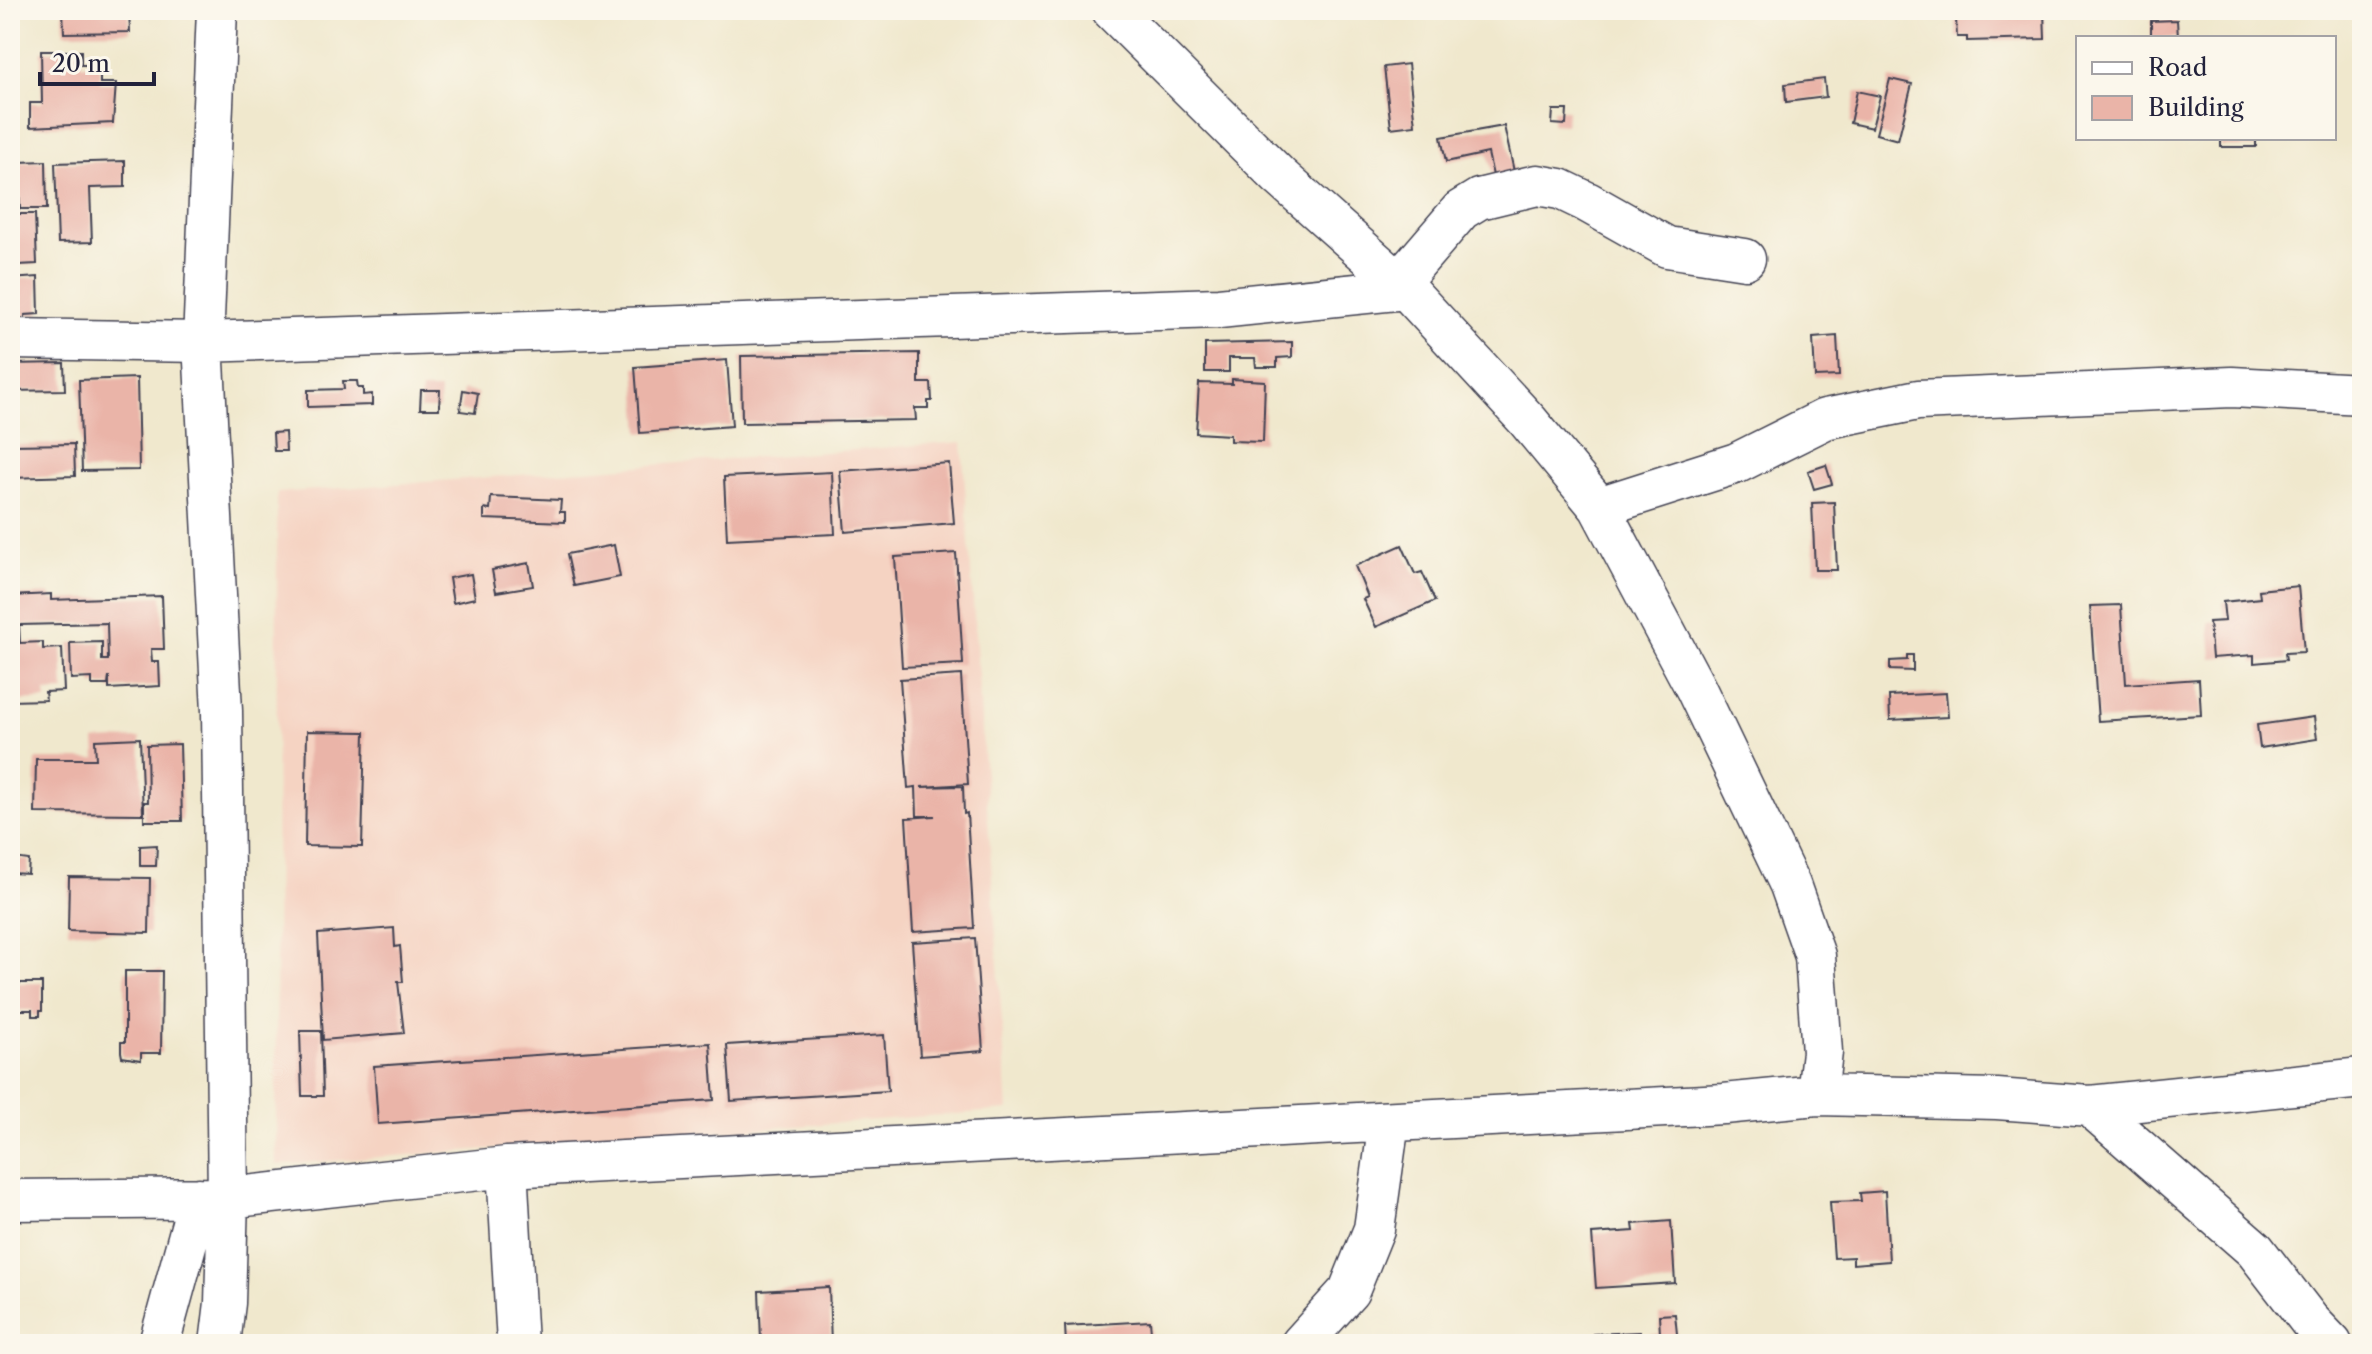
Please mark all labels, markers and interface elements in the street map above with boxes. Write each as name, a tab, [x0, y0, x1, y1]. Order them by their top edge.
scale bar	[40, 36, 154, 86]
legend	[2076, 36, 2336, 140]
text: 20 m	[52, 49, 110, 78]
text: Road	[2148, 53, 2208, 82]
text: Building	[2148, 93, 2244, 122]

